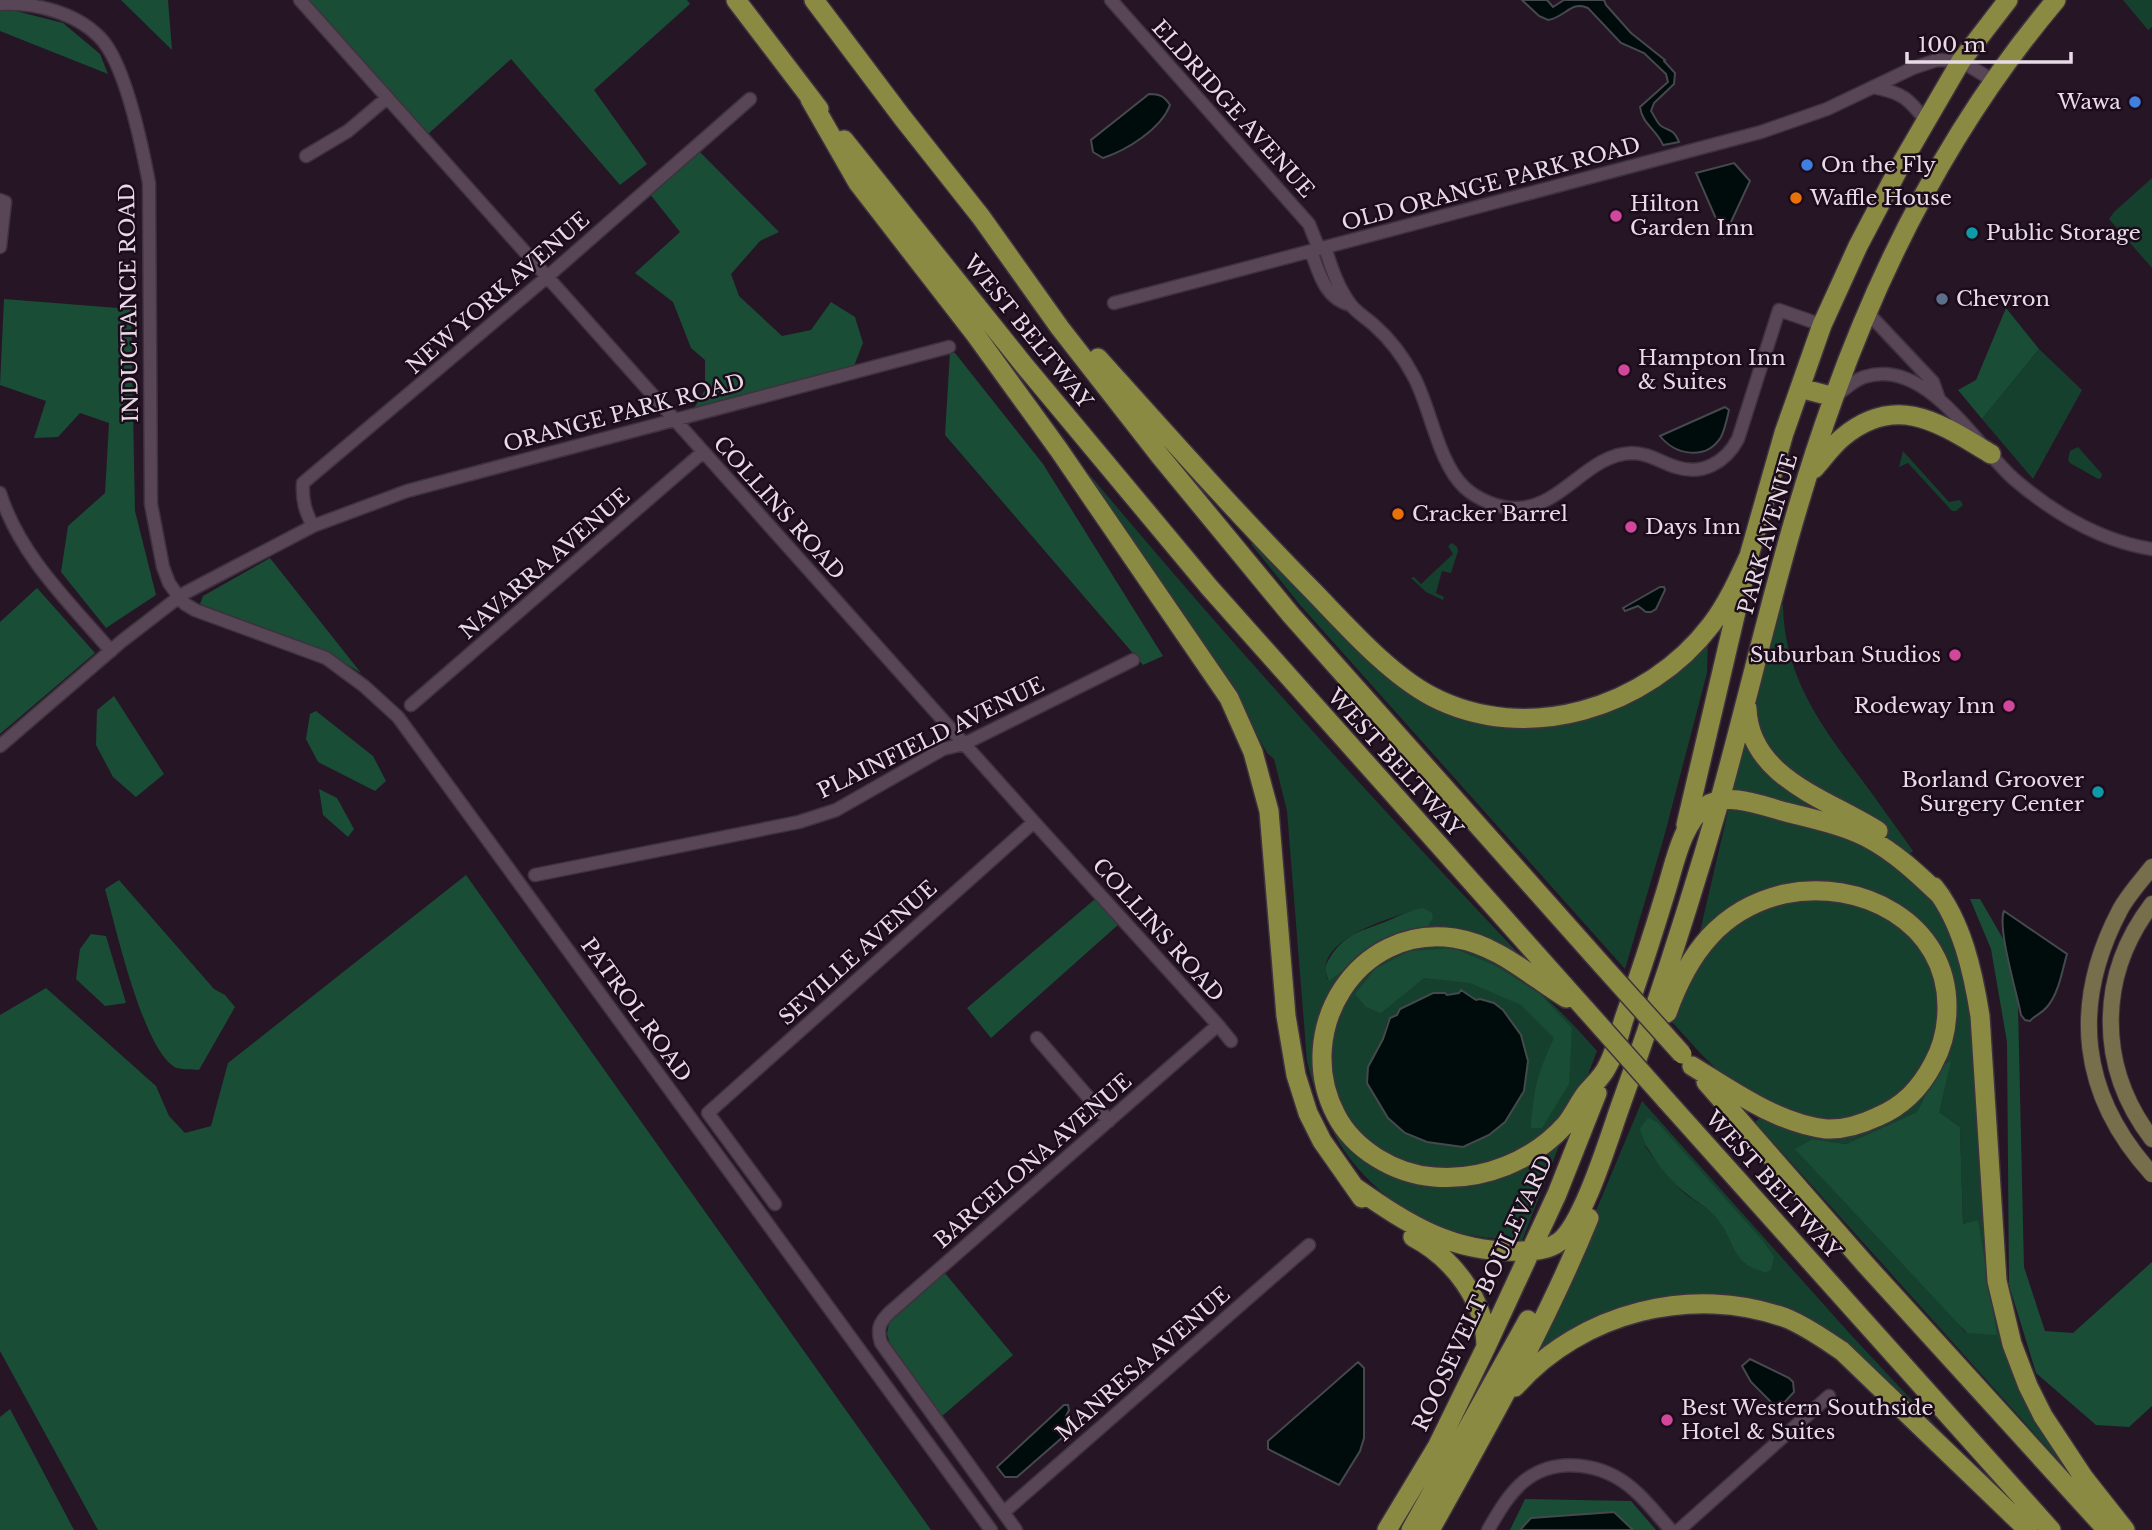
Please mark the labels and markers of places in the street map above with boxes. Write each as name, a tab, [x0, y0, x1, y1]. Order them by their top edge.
place label: Wawa	[2057, 89, 2121, 115]
marker: Wawa	[2127, 94, 2143, 110]
place label: On the Fly	[1821, 152, 1937, 178]
marker: On the Fly	[1799, 157, 1815, 173]
place label: Waffle House	[1809, 185, 1952, 211]
marker: Waffle House	[1788, 190, 1804, 206]
place label: Hilton Garden Inn	[1630, 191, 1754, 241]
marker: Hilton Garden Inn	[1608, 208, 1624, 224]
place label: Public Storage	[1986, 220, 2141, 246]
marker: Public Storage	[1964, 225, 1980, 241]
place label: Chevron	[1956, 286, 2050, 312]
marker: Chevron	[1934, 291, 1950, 307]
place label: Hampton Inn & Suites	[1638, 345, 1786, 395]
marker: Hampton Inn & Suites	[1616, 362, 1632, 378]
place label: Cracker Barrel	[1412, 501, 1568, 527]
marker: Cracker Barrel	[1390, 506, 1406, 522]
place label: Days Inn	[1645, 514, 1741, 540]
marker: Days Inn	[1623, 519, 1639, 535]
place label: Suburban Studios	[1750, 642, 1941, 668]
marker: Suburban Studios	[1947, 647, 1963, 663]
place label: Rodeway Inn	[1854, 693, 1995, 719]
marker: Rodeway Inn	[2001, 698, 2017, 714]
place label: Borland Groover Surgery Center	[1902, 767, 2084, 817]
marker: Borland Groover Surgery Center	[2090, 784, 2106, 800]
place label: Best Western Southside Hotel & Suites	[1681, 1395, 1934, 1445]
marker: Best Western Southside Hotel & Suites	[1659, 1412, 1675, 1428]

